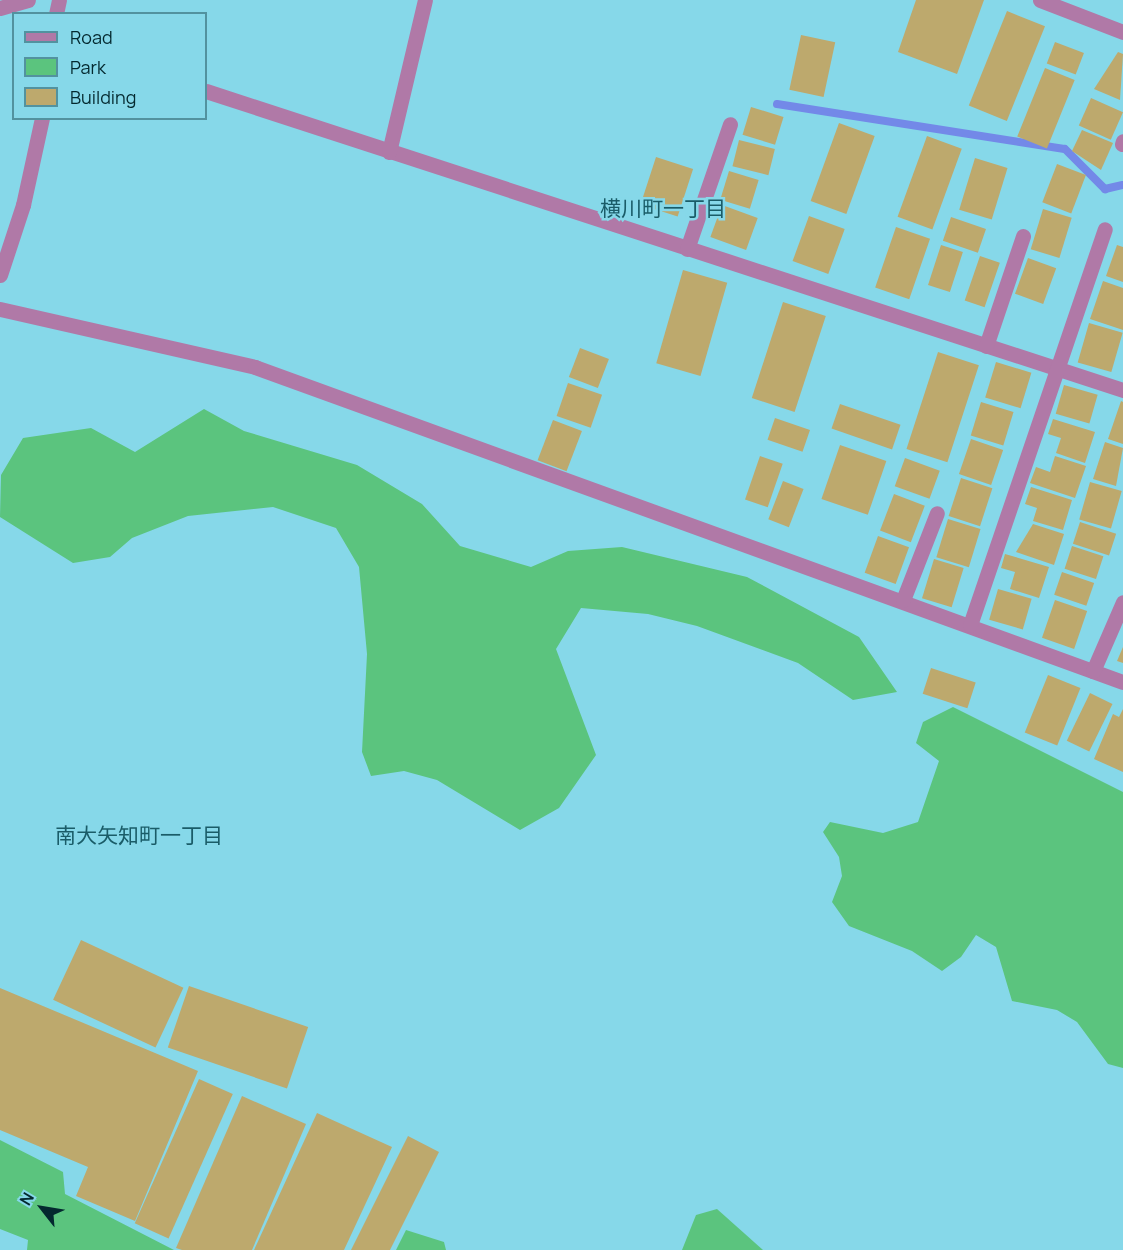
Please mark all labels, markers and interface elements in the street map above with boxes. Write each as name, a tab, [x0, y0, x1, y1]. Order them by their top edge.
legend	[12, 12, 207, 120]
text: Road	[70, 25, 113, 49]
text: Park	[70, 55, 106, 79]
text: Building	[70, 85, 136, 109]
district label: 横川町一丁目	[600, 195, 726, 221]
district label: 南大矢知町一丁目	[55, 822, 223, 848]
north arrow	[12, 1178, 72, 1238]
text: N	[14, 1188, 39, 1209]

